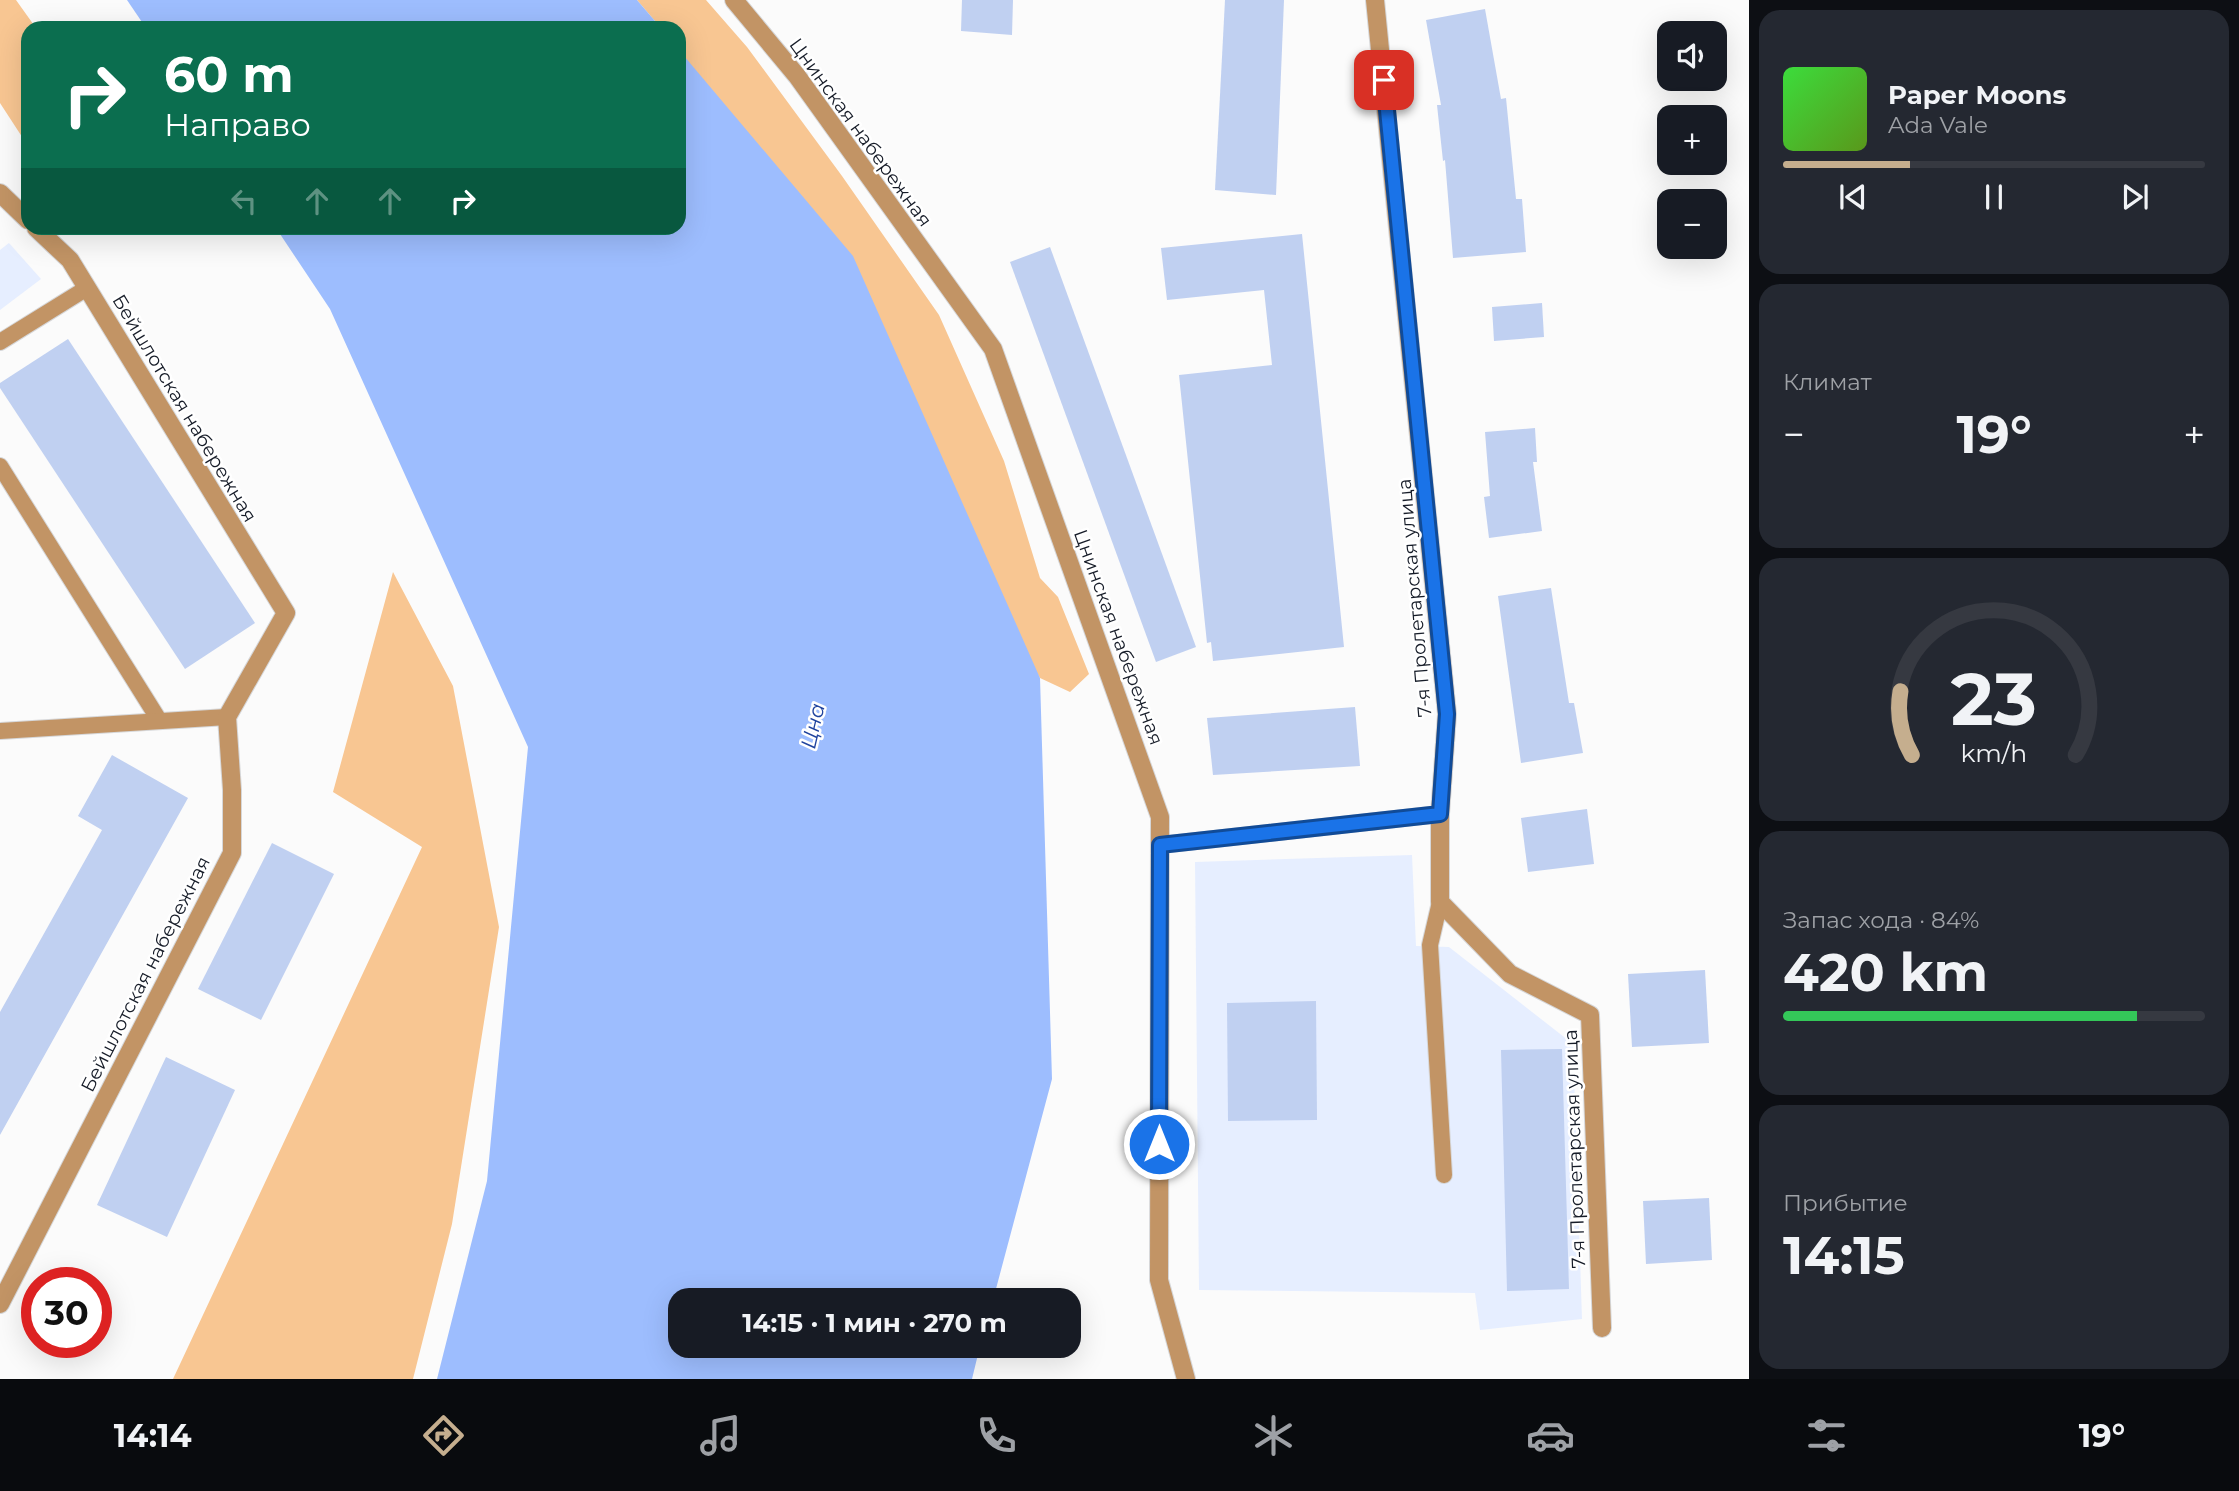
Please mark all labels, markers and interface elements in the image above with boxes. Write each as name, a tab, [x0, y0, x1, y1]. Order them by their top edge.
map controls	[1657, 21, 1727, 259]
button: sound	[1657, 21, 1727, 91]
street label: Цнинская набережная	[784, 34, 937, 231]
text: 60 m	[164, 45, 294, 104]
icon: right	[49, 49, 140, 140]
pin	[1354, 50, 1414, 110]
icon: arrive	[1365, 61, 1403, 99]
text: Paper Moons	[1888, 79, 2066, 111]
text: Направо	[164, 105, 311, 144]
button: +	[1657, 105, 1727, 175]
text: Ada Vale	[1888, 111, 1988, 139]
icon: previous	[1834, 178, 1872, 216]
icon: pause	[1975, 178, 2013, 216]
icon: next	[2116, 178, 2154, 216]
icon: left	[225, 182, 263, 220]
icon: ahead	[298, 182, 336, 220]
icon: ahead	[371, 182, 409, 220]
icon: right	[444, 182, 482, 220]
button: −	[1657, 189, 1727, 259]
street label: Бейшлотская набережная	[107, 290, 262, 526]
text: Климат	[1783, 368, 1872, 396]
text: 19°	[1956, 403, 2032, 466]
text: −	[1783, 411, 1805, 458]
text: +	[2183, 411, 2205, 458]
street label: 7-я Пролетарская улица	[1393, 478, 1436, 718]
street label: Цнинская набережная	[1069, 526, 1168, 748]
text: 23	[1951, 656, 2037, 744]
water label: Цна	[795, 701, 830, 751]
text: km/h	[1961, 738, 2027, 768]
street label: Бейшлотская набережная	[76, 853, 215, 1096]
text: Запас хода · 84%	[1783, 906, 1979, 934]
text: 420 km	[1783, 941, 1988, 1004]
street label: 7-я Пролетарская улица	[1559, 1029, 1590, 1269]
position arrow	[1122, 1107, 1196, 1181]
text: Прибытие	[1783, 1189, 1908, 1217]
text: 14:15	[1783, 1224, 1905, 1287]
speed limit sign: 30	[21, 1267, 112, 1358]
text: 14:15 · 1 мин · 270 m	[742, 1307, 1007, 1339]
icon: directions	[419, 1411, 468, 1460]
icon: music	[696, 1411, 745, 1460]
icon: phone	[972, 1411, 1021, 1460]
icon: climate	[1249, 1411, 1298, 1460]
icon: car	[1526, 1411, 1575, 1460]
icon: filters	[1802, 1411, 1851, 1460]
text: 14:14	[114, 1416, 192, 1455]
text: 19°	[2079, 1416, 2125, 1455]

